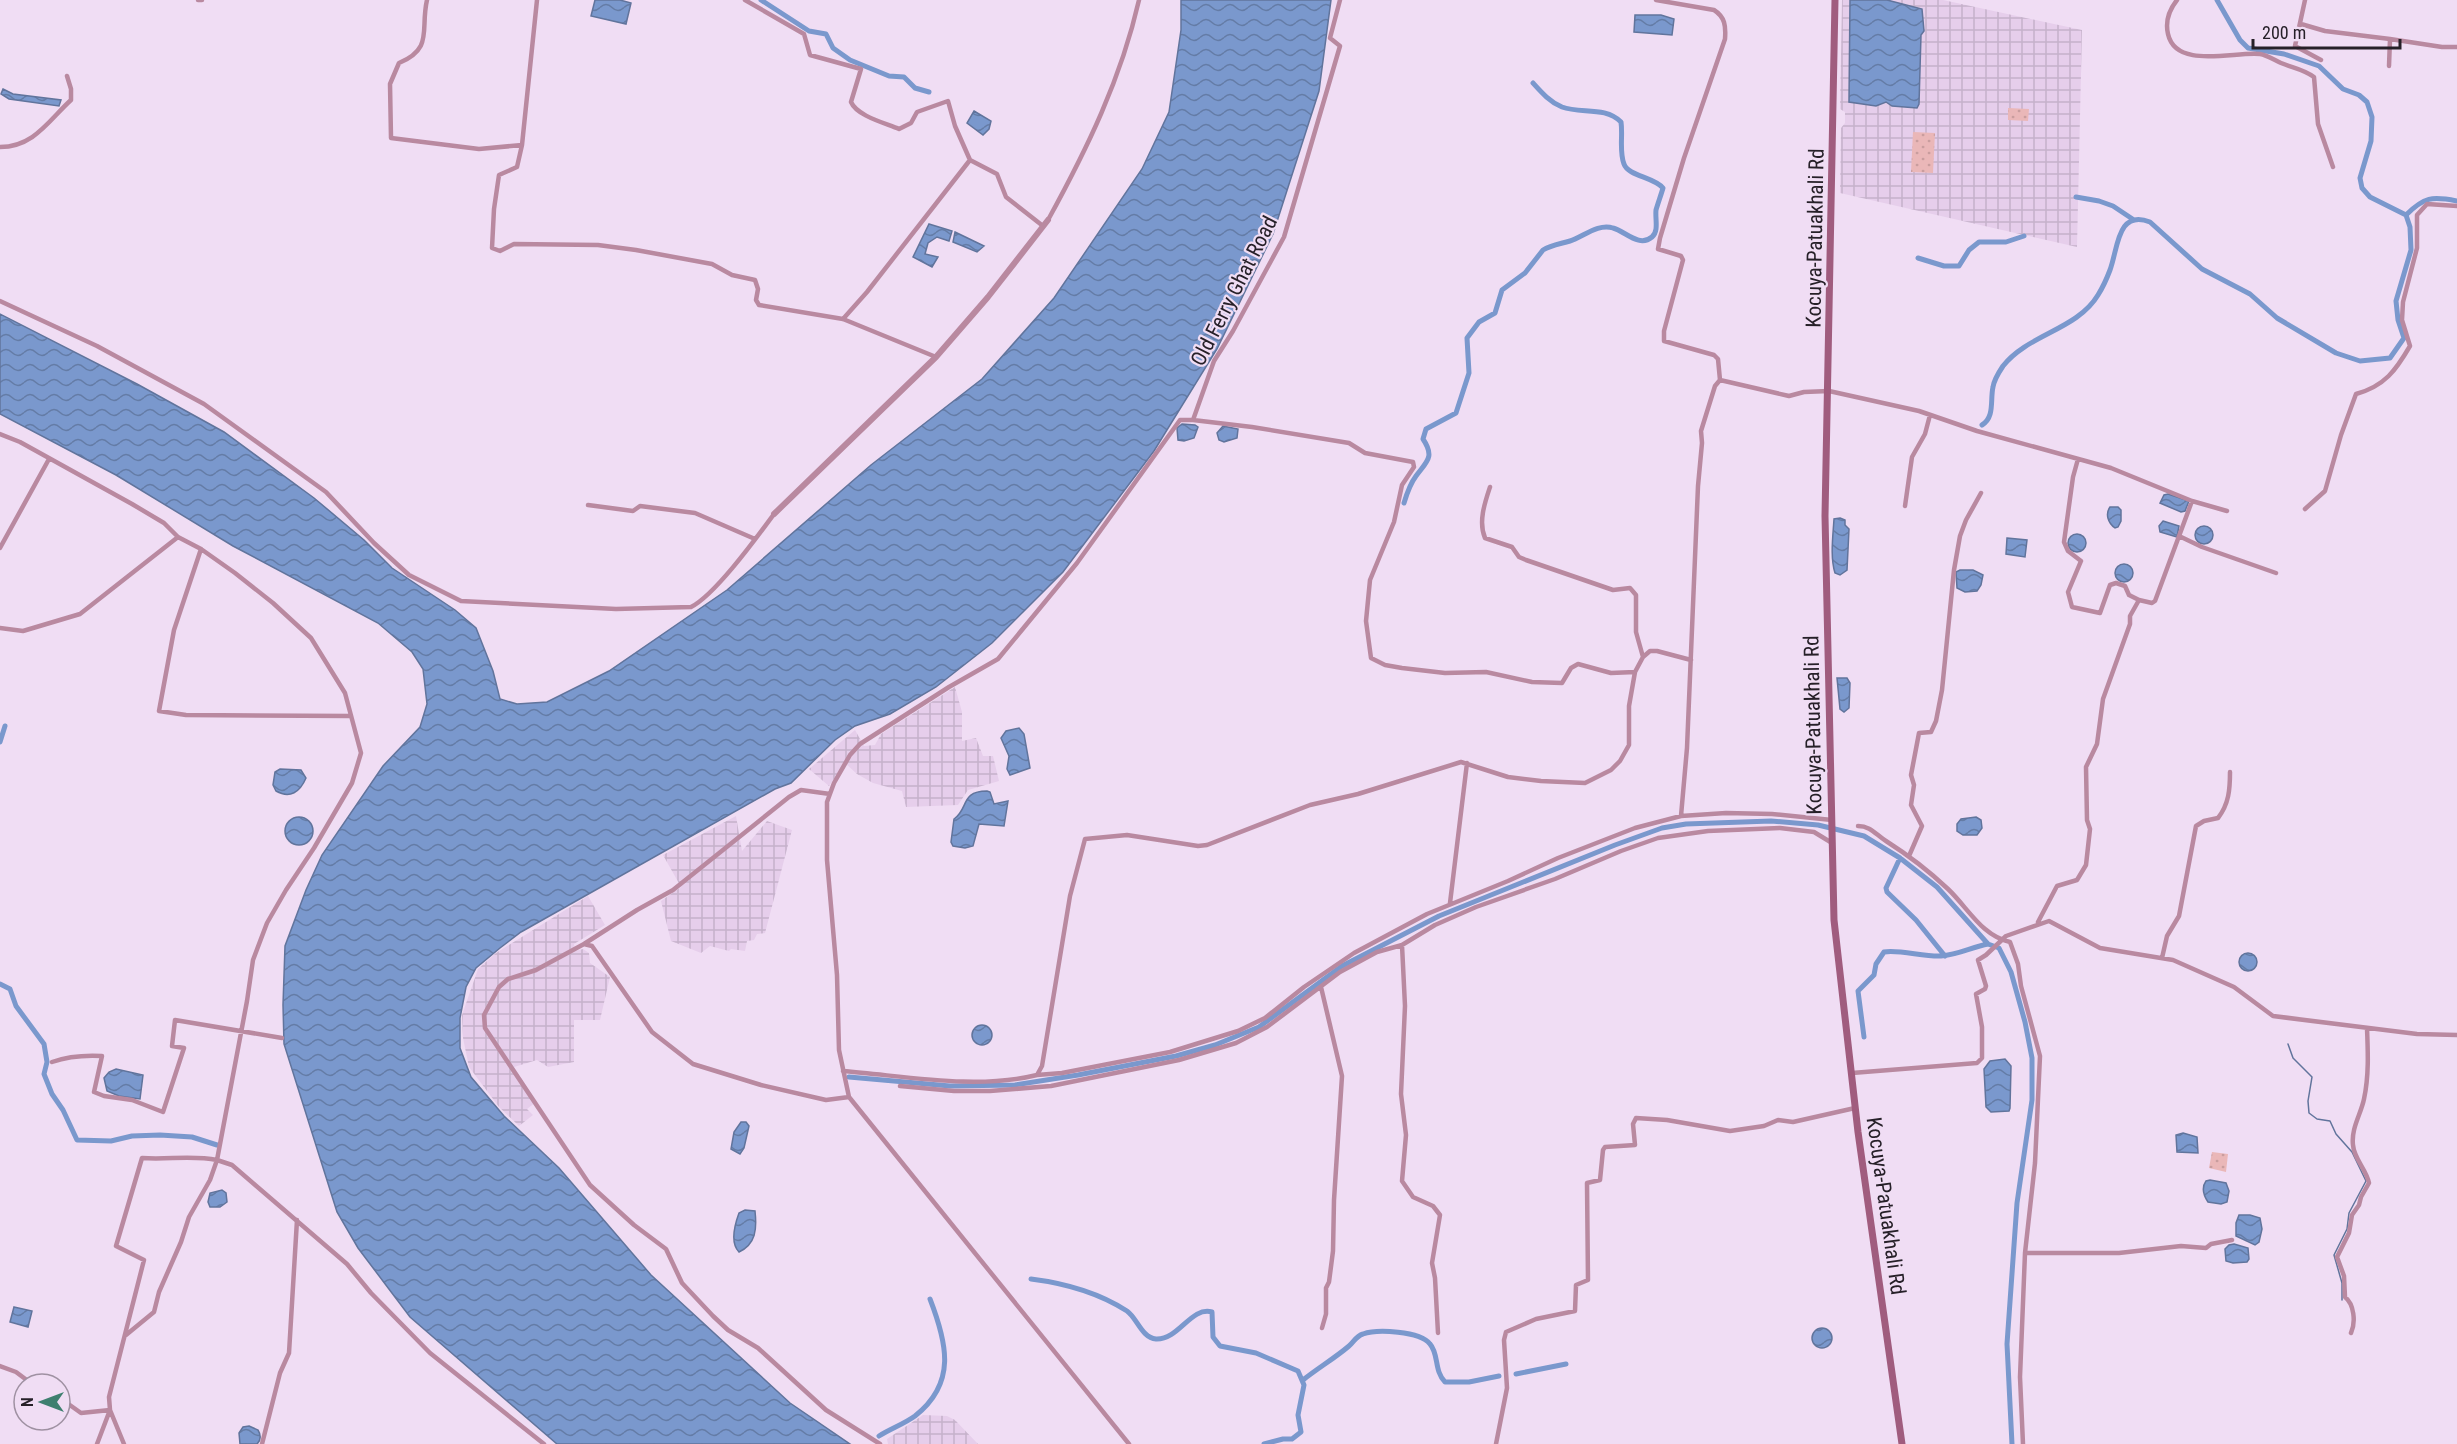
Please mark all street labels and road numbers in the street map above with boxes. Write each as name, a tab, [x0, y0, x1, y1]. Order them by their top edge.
street label: Kocuya-Patuakhali Rd	[1801, 148, 1829, 328]
street label: Old Ferry Ghat Road	[1186, 212, 1282, 370]
street label: Kocuya-Patuakhali Rd	[1799, 635, 1827, 815]
street label: Kocuya-Patuakhali Rd	[1862, 1116, 1910, 1296]

